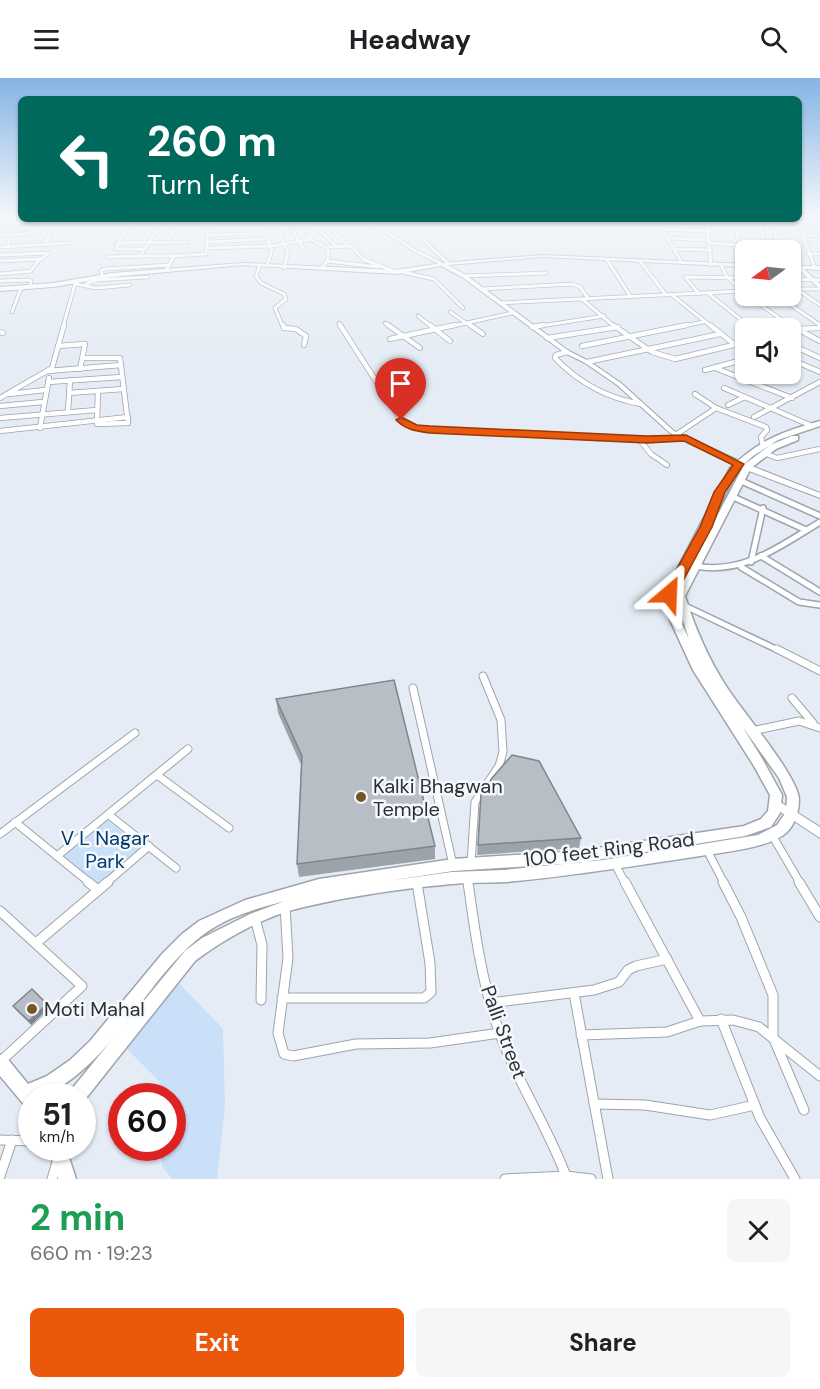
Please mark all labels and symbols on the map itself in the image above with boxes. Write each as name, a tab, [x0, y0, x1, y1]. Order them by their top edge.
north arrow	[735, 240, 801, 306]
pin	[375, 358, 426, 420]
position arrow	[637, 562, 701, 626]
place label: Kalki Bhagwan Temple	[373, 773, 503, 822]
marker: Kalki Bhagwan Temple	[354, 790, 368, 804]
park label: V L Nagar Park	[61, 825, 149, 874]
street label: 100 feet Ring Road	[522, 826, 696, 872]
street label: Palli Street	[475, 982, 533, 1083]
place label: Moti Mahal	[44, 996, 145, 1022]
marker: Moti Mahal	[25, 1002, 39, 1016]
speed limit sign: 60	[108, 1083, 186, 1161]

